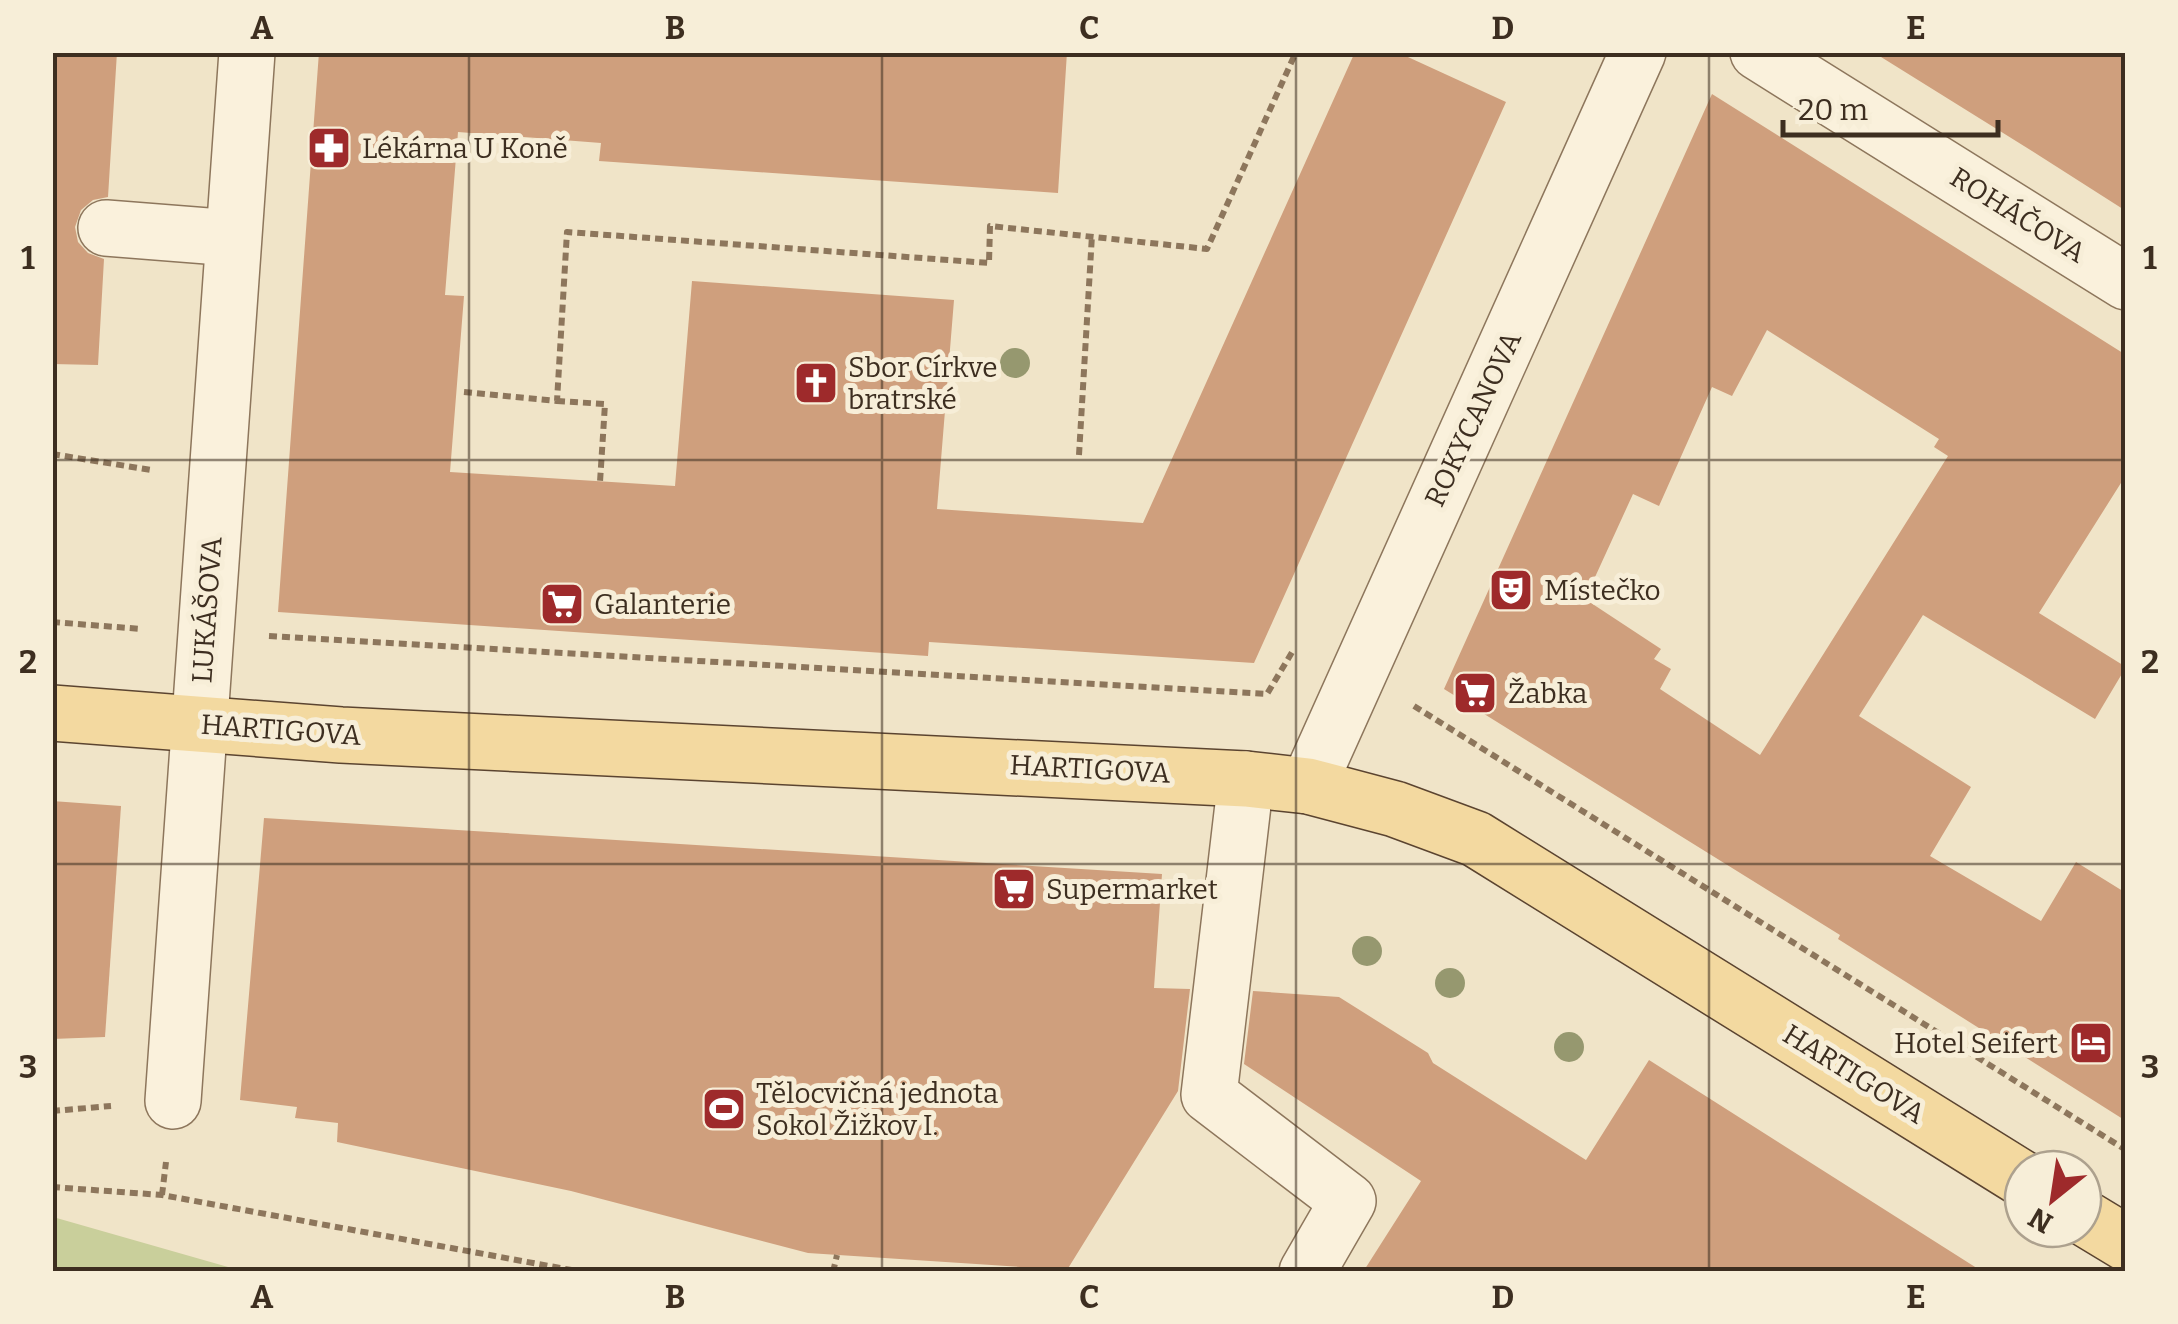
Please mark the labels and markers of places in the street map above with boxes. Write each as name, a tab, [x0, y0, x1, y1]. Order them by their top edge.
pharmacy icon: Lékárna U Koně	[306, 125, 352, 171]
place label: Lékárna U Koně	[362, 132, 568, 165]
place label: Sbor Církve bratrské	[848, 351, 998, 416]
church icon: Sbor Církve bratrské	[793, 360, 839, 406]
theatre icon: Místečko	[1488, 567, 1534, 613]
place label: Místečko	[1544, 574, 1661, 607]
supermarket icon: Galanterie	[539, 581, 585, 627]
place label: Galanterie	[594, 588, 731, 621]
supermarket icon: Žabka	[1452, 670, 1498, 716]
place label: Žabka	[1508, 677, 1587, 710]
supermarket icon: Supermarket	[991, 866, 1037, 912]
place label: Supermarket	[1046, 873, 1218, 906]
hotel icon: Hotel Seifert	[2068, 1020, 2114, 1066]
place label: Hotel Seifert	[1894, 1027, 2058, 1060]
place label: Tělocvičná jednota Sokol Žižkov I.	[756, 1077, 998, 1142]
sports icon: Tělocvičná jednota Sokol Žižkov I.	[701, 1086, 747, 1132]

